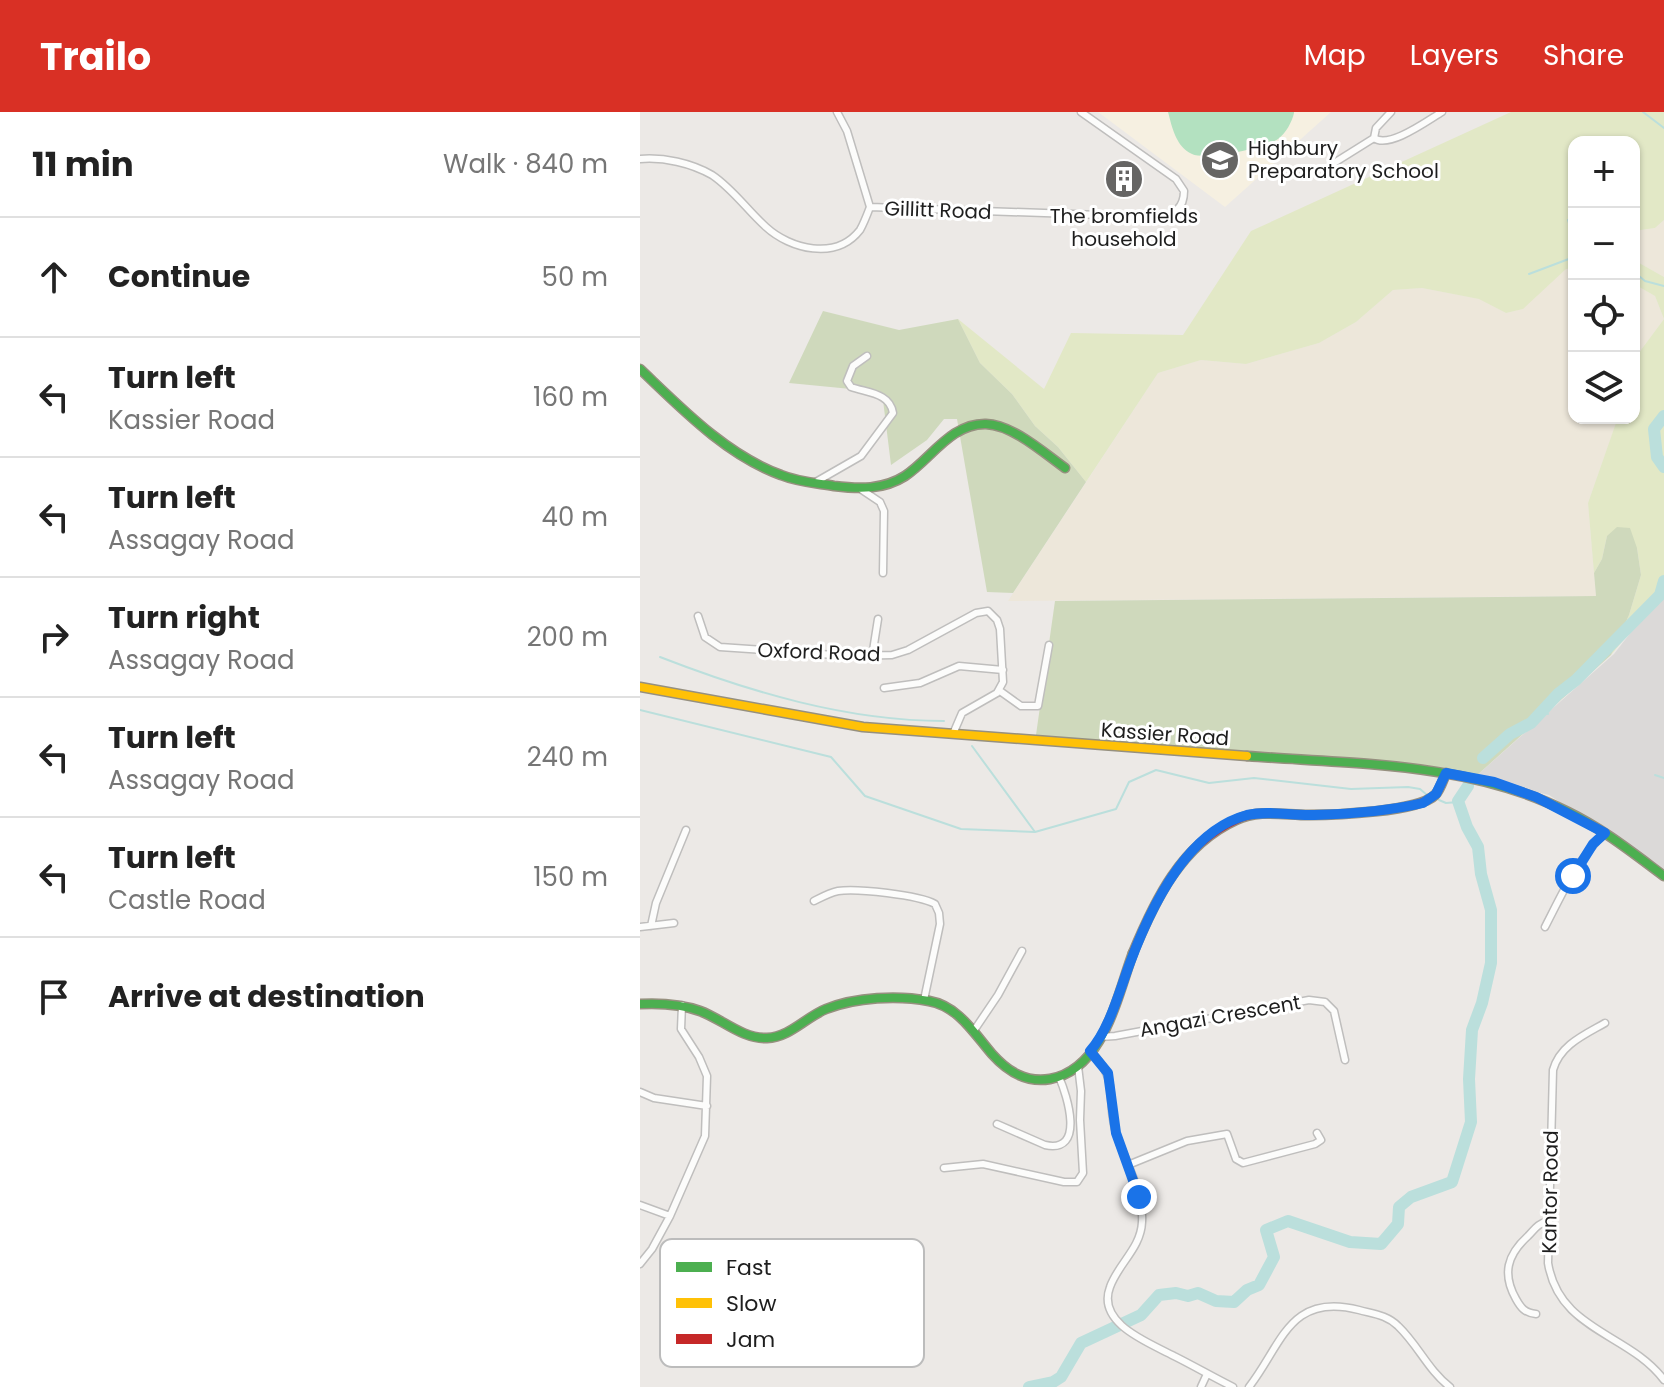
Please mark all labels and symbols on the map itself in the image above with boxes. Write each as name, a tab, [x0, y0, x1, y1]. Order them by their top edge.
place label: Highbury Preparatory School	[1248, 134, 1439, 185]
school or university icon: Highbury Preparatory School	[1199, 139, 1241, 181]
building icon: The bromfields household	[1103, 158, 1145, 200]
street label: Gillitt Road	[884, 194, 992, 226]
place label: The bromfields household	[1050, 202, 1198, 253]
street label: Oxford Road	[757, 636, 881, 668]
street label: Kassier Road	[1100, 716, 1230, 752]
route start	[1555, 858, 1591, 894]
street label: Angazi Crescent	[1137, 988, 1303, 1044]
street label: Kantor Road	[1535, 1130, 1565, 1254]
route end	[1121, 1179, 1157, 1215]
legend	[660, 1239, 924, 1367]
text: Fast	[726, 1252, 771, 1283]
text: Slow	[726, 1288, 776, 1319]
text: Jam	[726, 1324, 775, 1355]

